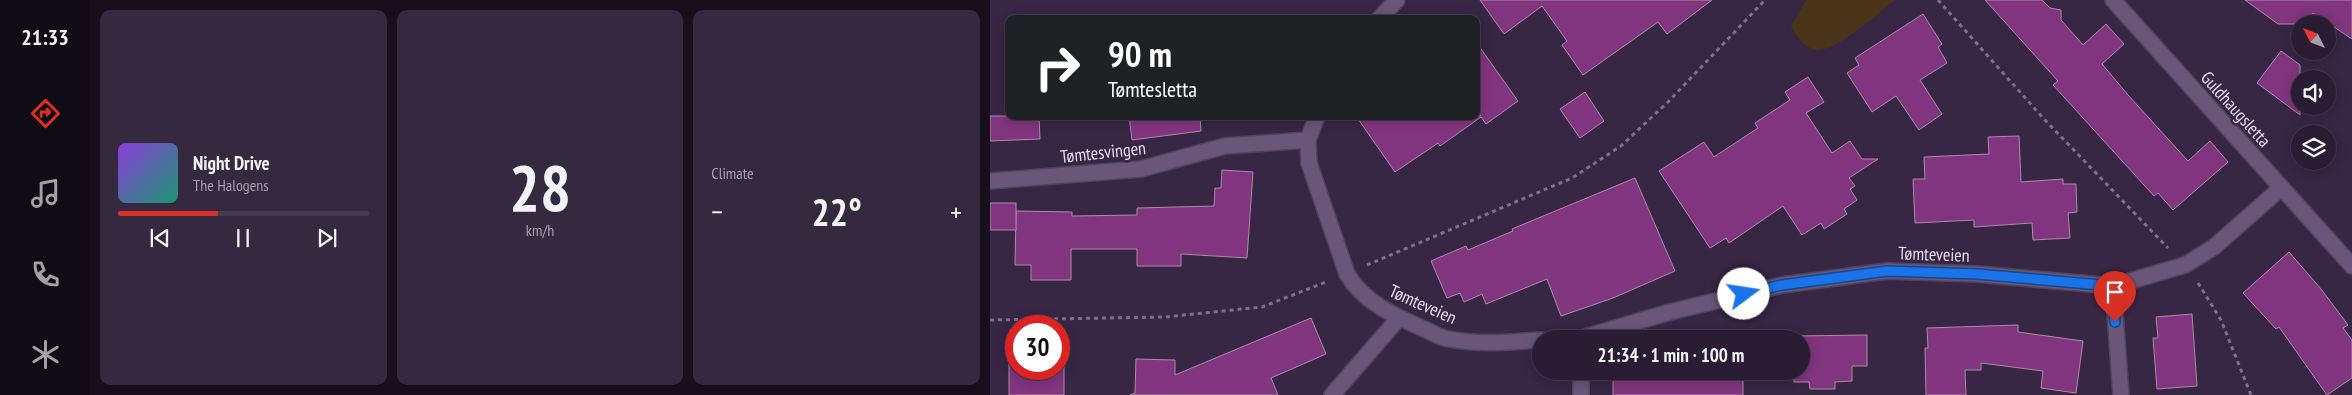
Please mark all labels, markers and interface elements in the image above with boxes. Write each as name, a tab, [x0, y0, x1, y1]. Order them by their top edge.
north arrow	[2291, 15, 2336, 60]
map controls	[2291, 15, 2336, 170]
text: 21:33	[21, 23, 69, 51]
text: 90 m	[1108, 31, 1172, 77]
icon: right	[1025, 35, 1090, 100]
street label: Guldhaugsletta	[2196, 66, 2276, 152]
button: sound	[2291, 70, 2336, 115]
text: Tømtesletta	[1108, 75, 1197, 103]
icon: directions	[28, 96, 63, 131]
button: layers	[2291, 125, 2336, 170]
street label: Tømtesvingen	[1059, 136, 1147, 168]
text: 28	[509, 145, 571, 229]
text: Night Drive	[193, 151, 270, 175]
text: Climate	[711, 163, 754, 183]
text: The Halogens	[193, 175, 269, 195]
icon: music	[28, 176, 63, 211]
text: 22°	[812, 187, 862, 236]
text: −	[711, 193, 723, 230]
text: +	[950, 193, 962, 230]
text: km/h	[526, 220, 554, 240]
icon: previous	[146, 224, 174, 252]
icon: pause	[229, 224, 257, 252]
icon: next	[313, 224, 341, 252]
street label: Tømteveien	[1898, 241, 1970, 267]
icon: phone	[28, 257, 63, 292]
position arrow	[1717, 267, 1769, 319]
pin	[2094, 271, 2136, 322]
icon: arrive	[2101, 278, 2129, 306]
street label: Tømteveien	[1386, 279, 1460, 329]
speed limit sign: 30	[1005, 315, 1070, 380]
icon: climate	[28, 337, 63, 372]
text: 21:34 · 1 min · 100 m	[1598, 343, 1744, 367]

